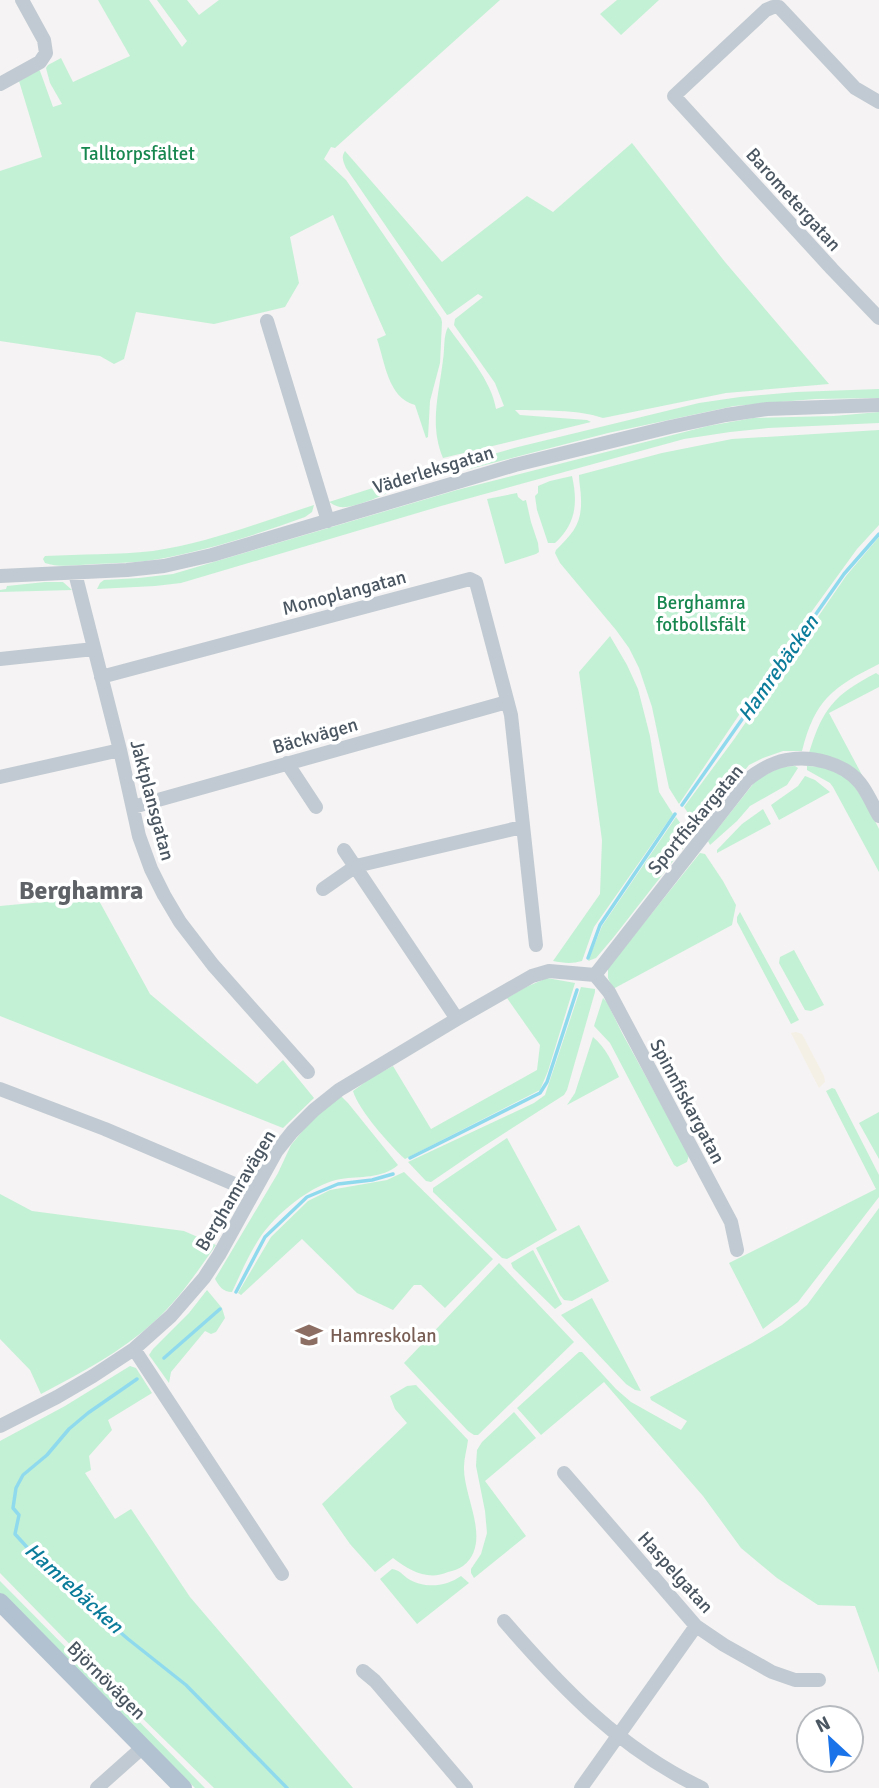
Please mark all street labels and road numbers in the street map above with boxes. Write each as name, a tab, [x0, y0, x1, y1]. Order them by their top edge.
street label: Barometergatan	[740, 143, 846, 256]
street label: Väderleksgatan	[370, 440, 497, 500]
street label: Monoplangatan	[280, 565, 409, 621]
street label: Bäckvägen	[270, 712, 361, 760]
street label: Jaktplansgatan	[124, 737, 180, 863]
street label: Sportfiskargatan	[643, 760, 749, 880]
street label: Spinnfiskargatan	[644, 1035, 730, 1168]
street label: Berghamravägen	[190, 1126, 281, 1256]
street label: Haspelgatan	[632, 1527, 718, 1619]
street label: Björnövägen	[62, 1636, 151, 1725]

